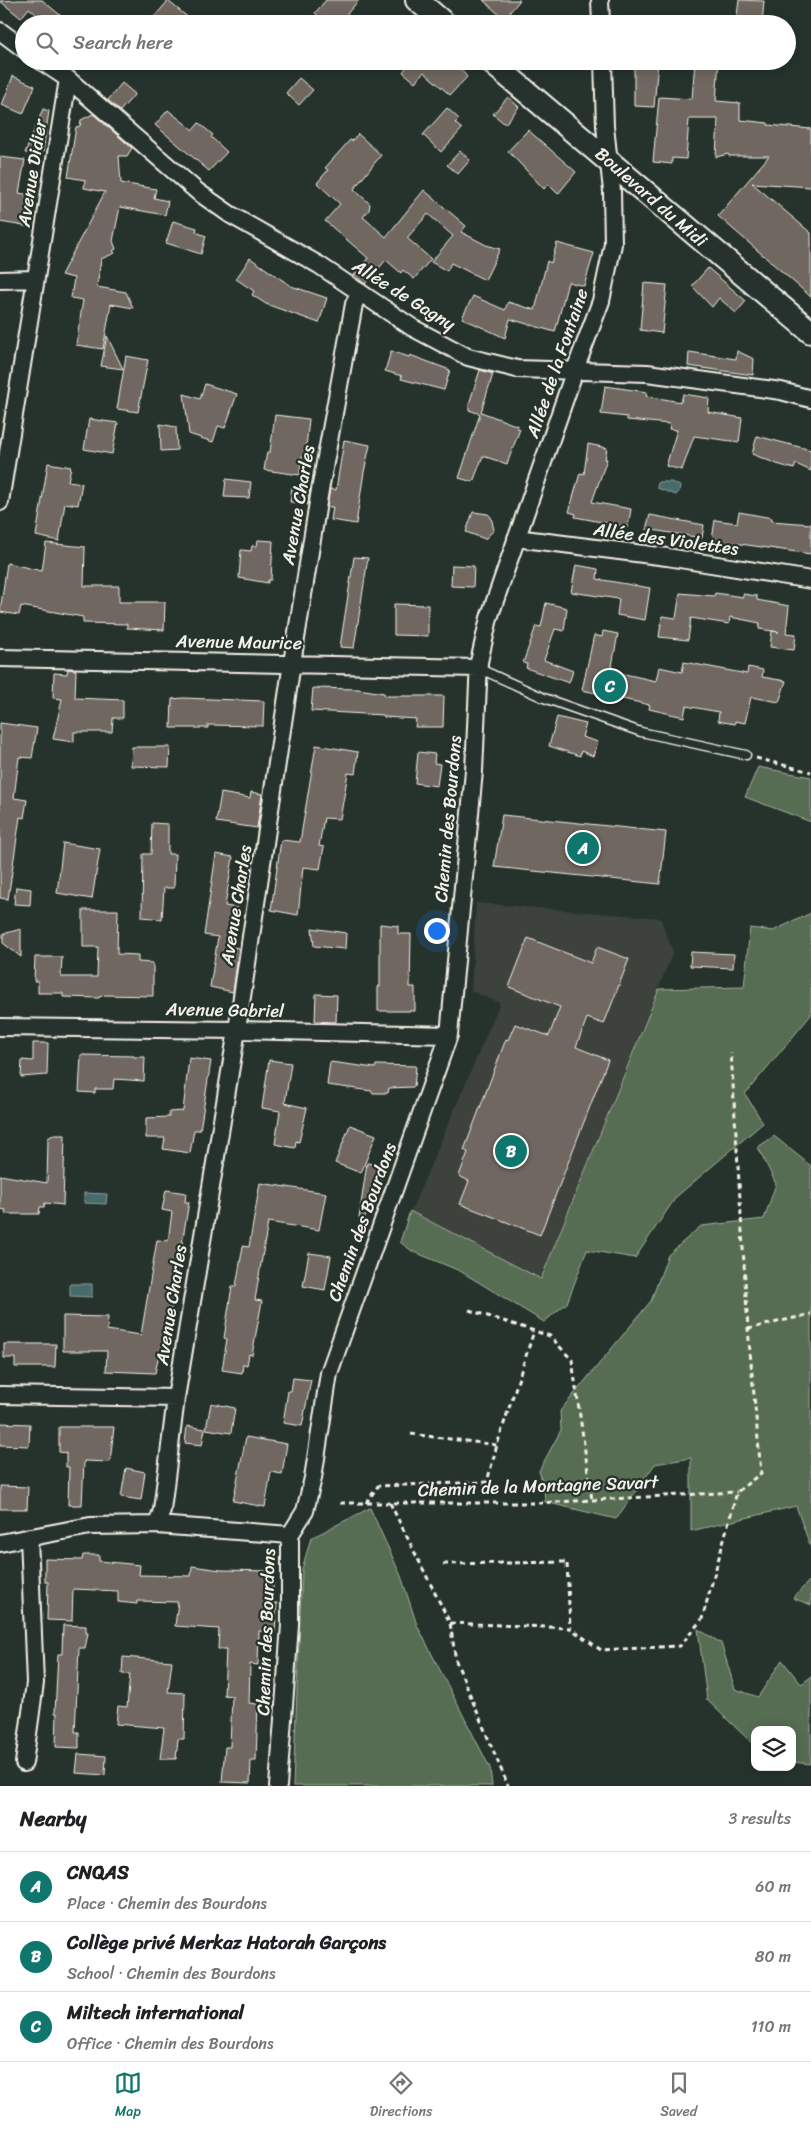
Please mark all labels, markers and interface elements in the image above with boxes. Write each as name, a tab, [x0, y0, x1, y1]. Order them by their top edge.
search box	[15, 15, 796, 70]
text: Search here	[73, 26, 173, 59]
icon: search	[33, 29, 61, 57]
street label: Avenue Didier	[8, 115, 57, 230]
street label: Boulevard du Midi	[587, 139, 715, 256]
street label: Allée de Gagny	[345, 250, 463, 340]
street label: Allée de la Fontaine	[516, 284, 598, 443]
street label: Avenue Charles	[272, 442, 324, 568]
street label: Allée des Violettes	[591, 513, 741, 565]
street label: Avenue Maurice	[175, 625, 302, 659]
pin: C	[594, 667, 626, 705]
street label: Chemin des Bourdons	[425, 734, 471, 904]
pin: A	[567, 829, 599, 867]
street label: Avenue Charles	[211, 842, 261, 968]
your location	[424, 918, 450, 944]
street label: Avenue Gabriel	[165, 993, 285, 1027]
pin: B	[495, 1132, 527, 1170]
street label: Chemin des Bourdons	[318, 1137, 406, 1306]
street label: Avenue Charles	[146, 1242, 196, 1368]
street label: Chemin de la Montagne Savart	[417, 1466, 659, 1506]
street label: Chemin des Bourdons	[247, 1547, 285, 1716]
map controls	[751, 1726, 796, 1771]
button: layers	[751, 1726, 796, 1771]
text: Nearby	[20, 1800, 86, 1838]
text: 3 results	[728, 1804, 791, 1833]
text: CNQAS	[67, 1856, 129, 1889]
text: A	[31, 1872, 41, 1901]
text: 60 m	[755, 1872, 791, 1901]
text: Place · Chemin des Bourdons	[67, 1889, 267, 1918]
text: Collège privé Merkaz Hatorah Garçons	[67, 1926, 386, 1959]
text: B	[31, 1942, 41, 1971]
text: 80 m	[755, 1942, 791, 1971]
text: School · Chemin des Bourdons	[67, 1959, 276, 1988]
text: Miltech international	[67, 1996, 244, 2029]
text: C	[31, 2012, 41, 2041]
text: 110 m	[751, 2012, 791, 2041]
text: Office · Chemin des Bourdons	[67, 2029, 273, 2058]
tab: Map	[114, 2069, 142, 2124]
tab: Directions	[370, 2069, 432, 2124]
tab: Saved	[660, 2069, 697, 2124]

